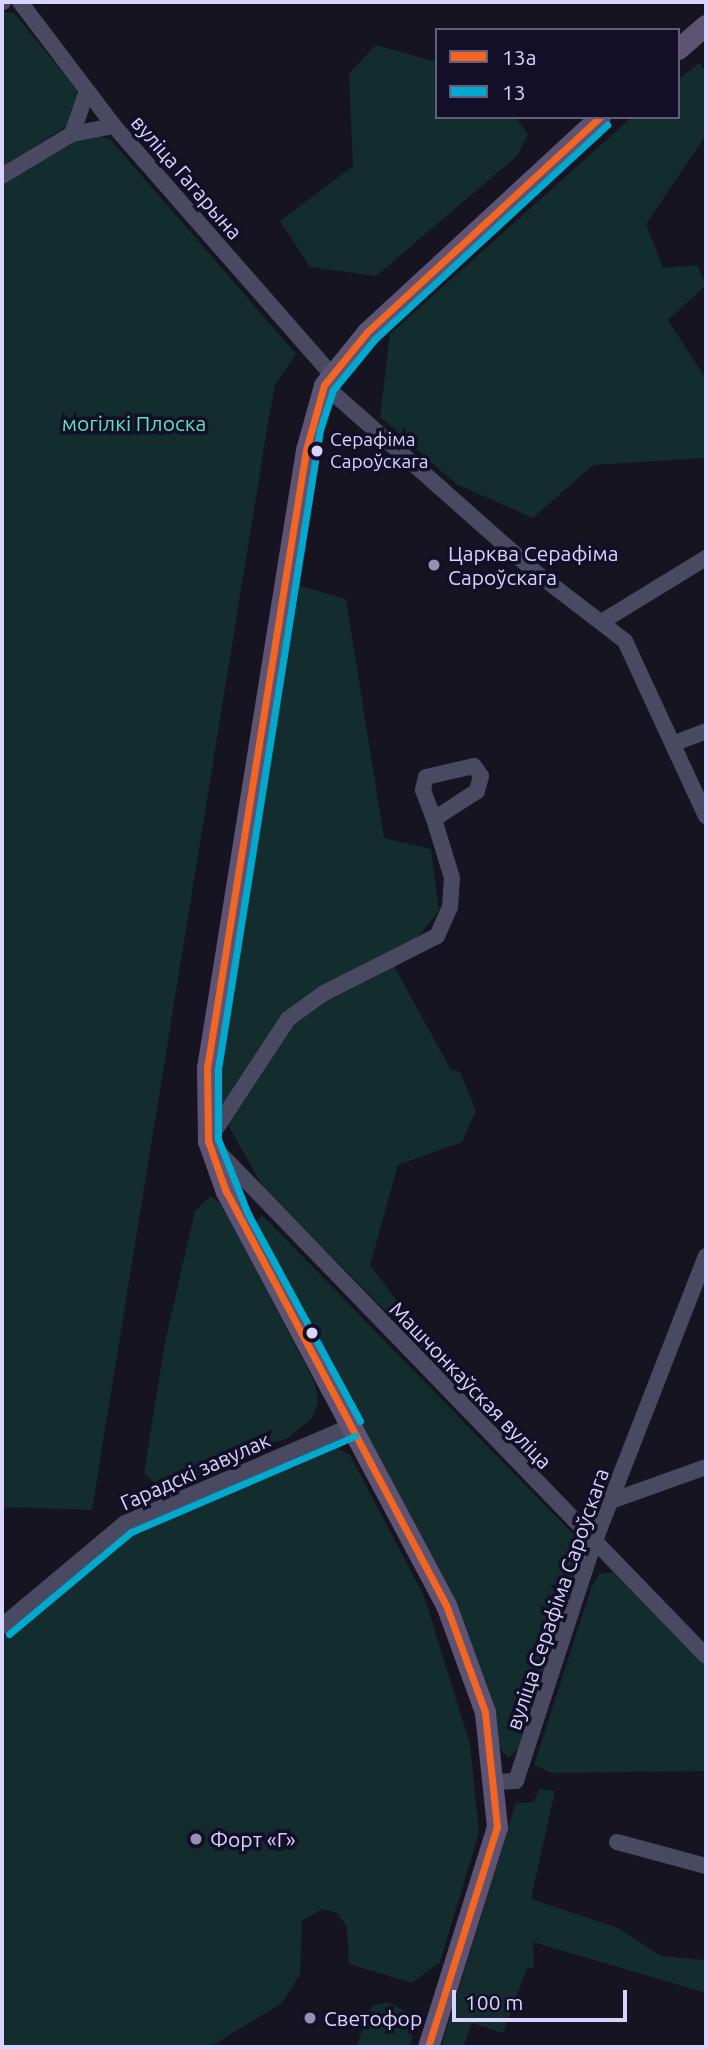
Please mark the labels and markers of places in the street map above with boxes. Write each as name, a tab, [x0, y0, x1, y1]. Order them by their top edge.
place label: Серафіма Сароўскага	[330, 429, 429, 473]
marker: Серафіма Сароўскага	[310, 444, 324, 458]
place label: Царква Серафіма Сароўскага	[448, 540, 619, 590]
marker: Царква Серафіма Сароўскага	[426, 557, 442, 573]
unlabelled marker	[305, 1326, 319, 1340]
place label: Форт «Г»	[210, 1826, 296, 1852]
marker: Форт «Г»	[188, 1831, 204, 1847]
place label: Светофор	[324, 2005, 422, 2031]
marker: Светофор	[302, 2010, 318, 2026]

